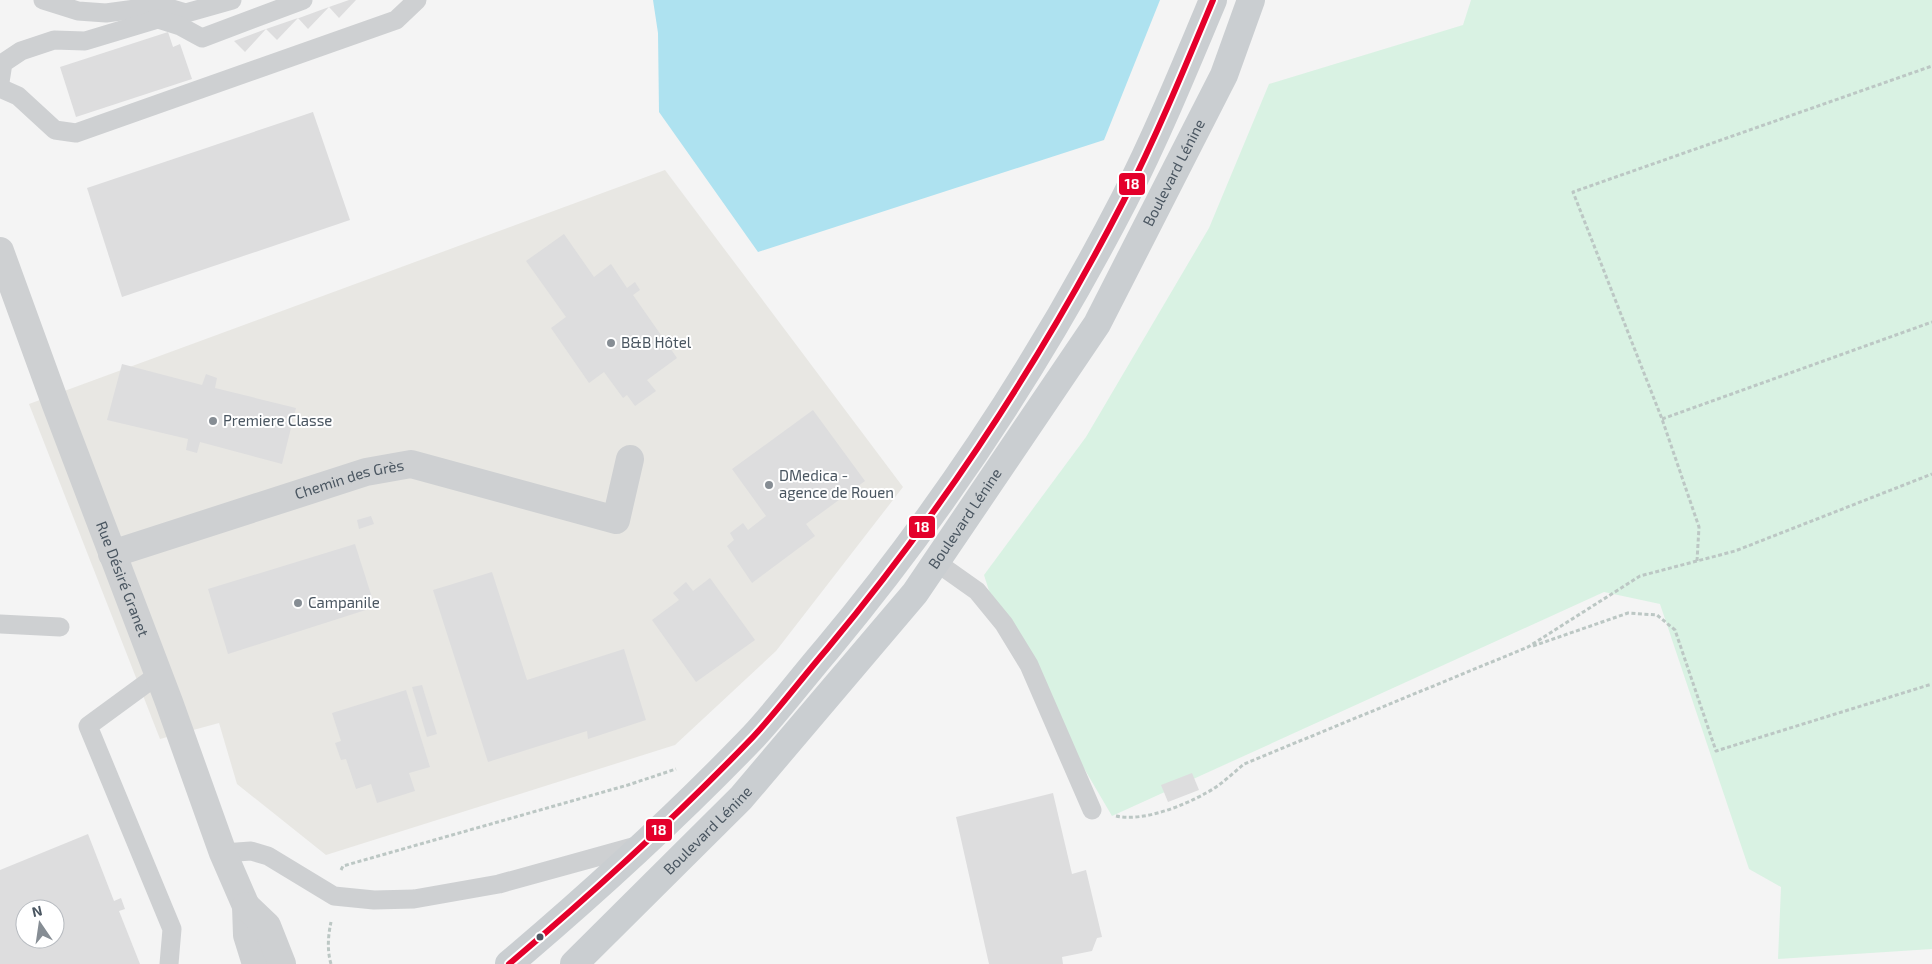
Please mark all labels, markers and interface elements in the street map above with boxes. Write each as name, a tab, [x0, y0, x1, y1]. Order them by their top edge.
street label: Boulevard Lénine	[1138, 116, 1208, 229]
line badge: 18	[1118, 172, 1146, 196]
text: 18	[1125, 175, 1139, 192]
place label: B&B Hôtel	[621, 333, 692, 351]
marker: B&B Hôtel	[605, 337, 617, 349]
place label: Premiere Classe	[223, 411, 332, 429]
marker: Premiere Classe	[207, 415, 219, 427]
street label: Chemin des Grès	[292, 455, 405, 502]
street label: Boulevard Lénine	[924, 464, 1005, 572]
place label: DMedica - agence de Rouen	[779, 466, 894, 501]
marker: DMedica - agence de Rouen	[763, 479, 775, 491]
line badge: 18	[908, 515, 936, 539]
street label: Rue Désiré Granet	[93, 518, 153, 639]
text: 18	[915, 518, 929, 535]
place label: Campanile	[308, 593, 380, 611]
marker: Campanile	[292, 597, 304, 609]
street label: Boulevard Lénine	[659, 782, 755, 878]
line badge: 18	[645, 818, 673, 842]
text: 18	[652, 821, 666, 838]
north arrow	[15, 899, 65, 949]
text: N	[30, 901, 44, 920]
unlabelled marker	[535, 932, 545, 942]

